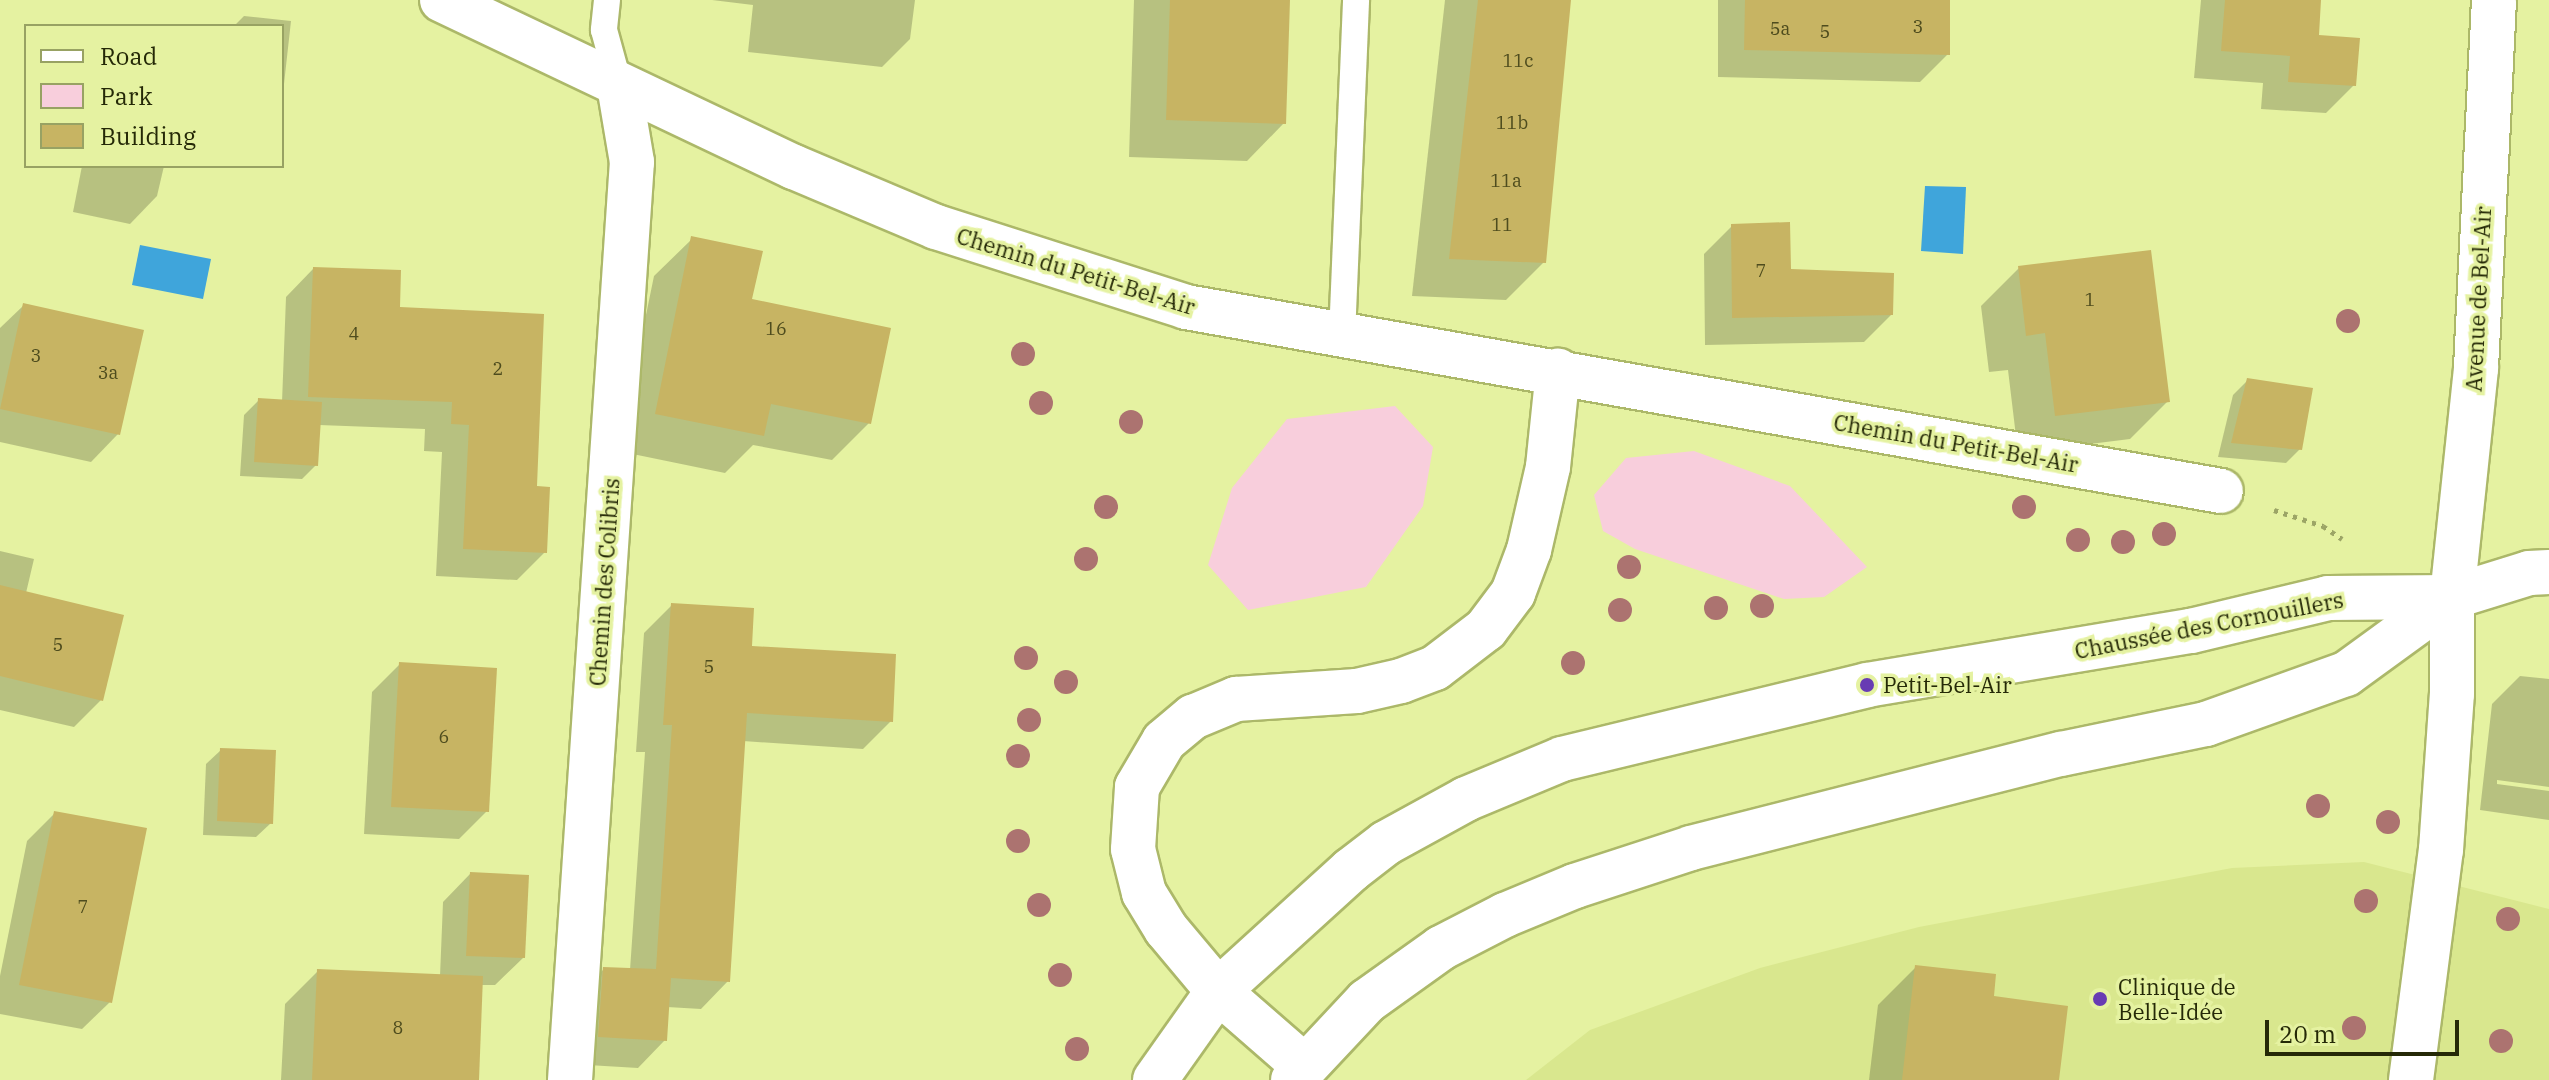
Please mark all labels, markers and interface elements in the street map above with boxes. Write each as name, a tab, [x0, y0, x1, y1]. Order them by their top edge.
house number: 3	[1913, 16, 1923, 38]
house number: 5a	[1770, 18, 1790, 40]
house number: 5	[1820, 21, 1830, 43]
legend	[24, 24, 284, 168]
text: Road	[100, 40, 157, 72]
house number: 11c	[1503, 50, 1533, 72]
text: Park	[100, 80, 152, 112]
house number: 11b	[1496, 112, 1528, 134]
text: Building	[100, 120, 196, 152]
house number: 11a	[1490, 170, 1522, 192]
street label: Avenue de Bel-Air	[2460, 206, 2496, 392]
house number: 11	[1491, 214, 1513, 236]
street label: Chemin du Petit-Bel-Air	[954, 222, 1198, 320]
house number: 7	[1756, 260, 1766, 282]
house number: 1	[2085, 289, 2095, 311]
house number: 16	[765, 318, 787, 340]
house number: 4	[349, 323, 359, 345]
house number: 3	[31, 345, 41, 367]
house number: 2	[493, 358, 503, 380]
house number: 3a	[98, 362, 118, 384]
street label: Chemin du Petit-Bel-Air	[1832, 408, 2080, 478]
street label: Chemin des Colibris	[584, 477, 624, 687]
street label: Chaussée des Cornouillers	[2072, 586, 2346, 664]
house number: 5	[53, 634, 63, 656]
house number: 5	[704, 656, 714, 678]
place label: Petit-Bel-Air	[1883, 672, 2012, 698]
marker: Petit-Bel-Air	[1858, 676, 1876, 694]
house number: 6	[439, 726, 449, 748]
house number: 7	[78, 896, 88, 918]
place label: Clinique de Belle-Idée	[2118, 973, 2236, 1024]
marker: Clinique de Belle-Idée	[2089, 988, 2111, 1010]
scale bar	[2269, 1004, 2463, 1054]
house number: 8	[393, 1017, 403, 1039]
text: 20 m	[2279, 1018, 2336, 1050]

